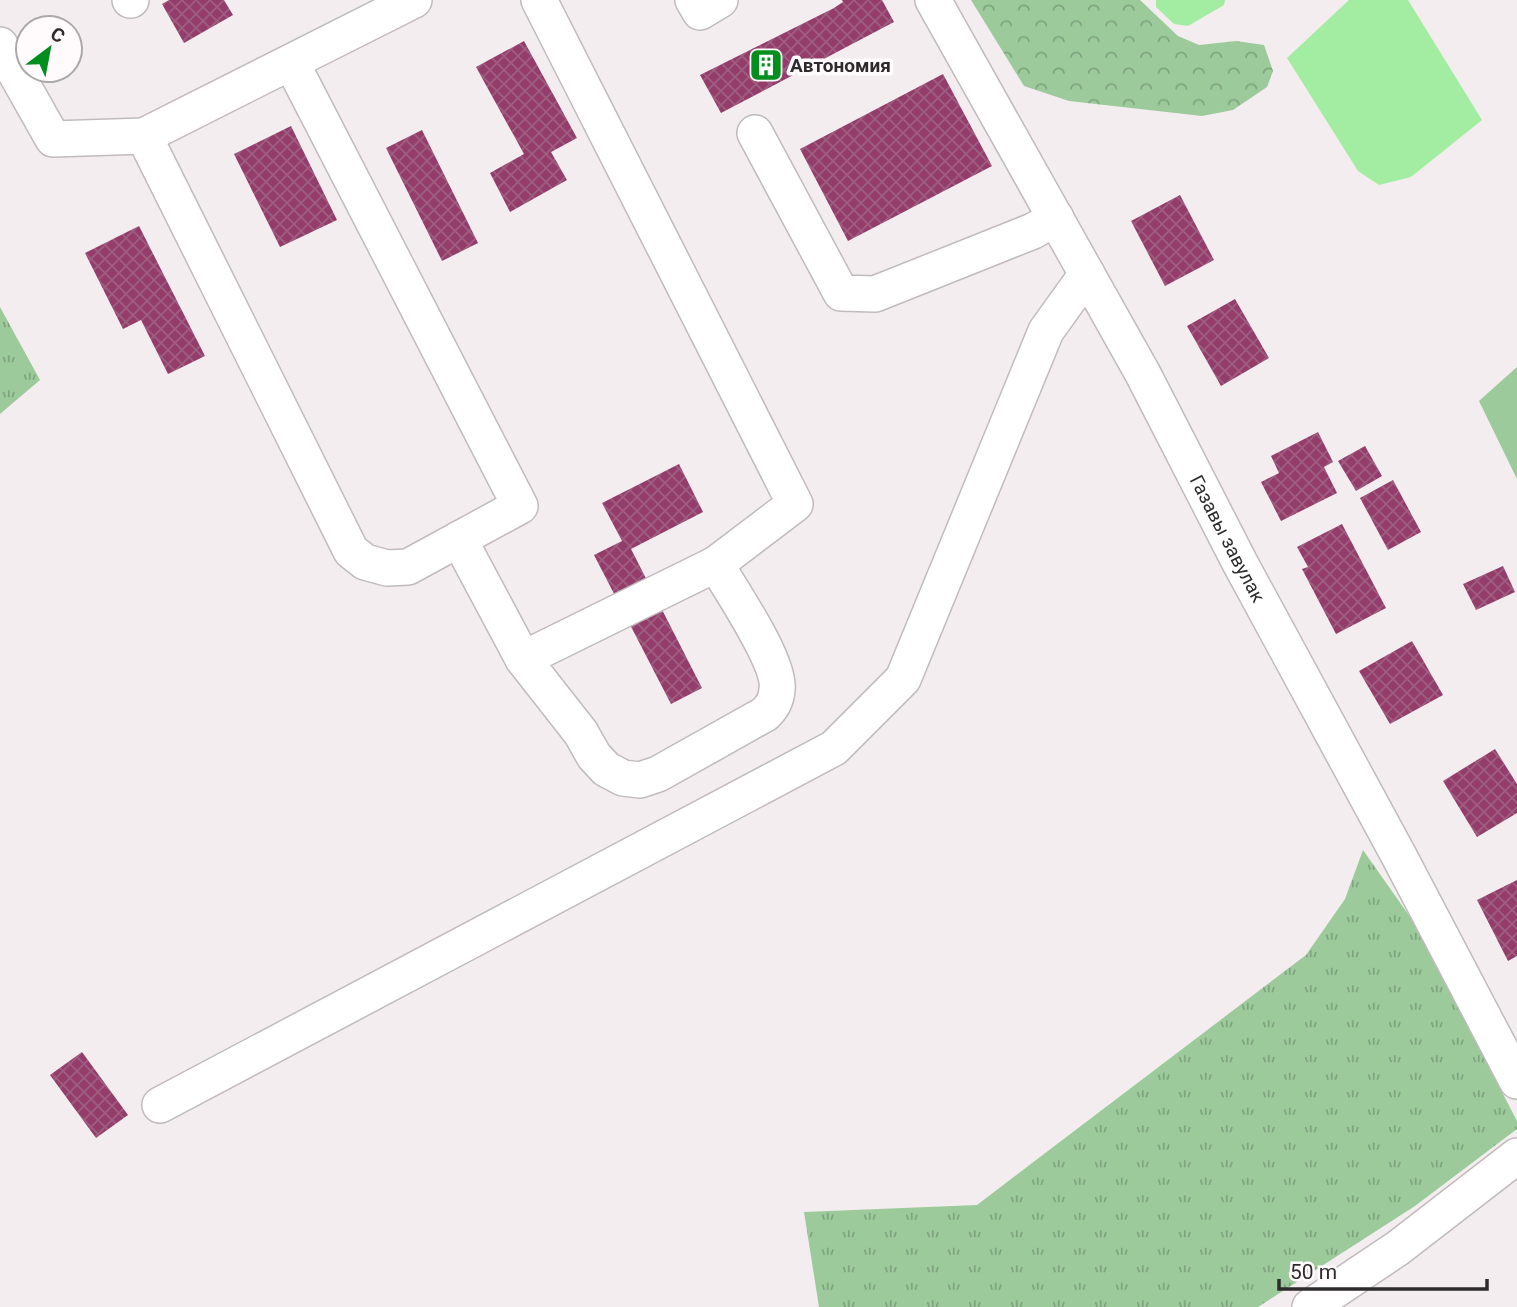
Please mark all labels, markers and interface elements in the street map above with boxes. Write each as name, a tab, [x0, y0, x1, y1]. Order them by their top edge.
north arrow	[14, 14, 84, 84]
text: С	[46, 22, 69, 48]
building icon: Автономия	[747, 46, 785, 84]
place label: Автономия	[790, 54, 891, 77]
street label: Газавы завулак	[1185, 471, 1271, 607]
scale bar	[1279, 1248, 1487, 1292]
text: 50 m	[1290, 1260, 1337, 1284]

